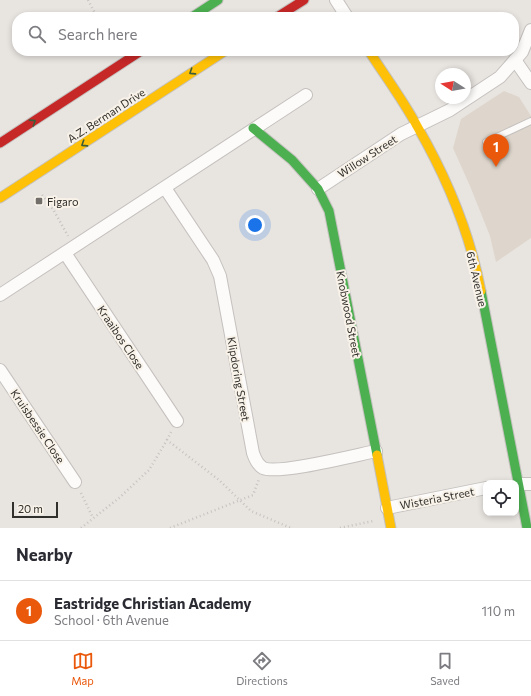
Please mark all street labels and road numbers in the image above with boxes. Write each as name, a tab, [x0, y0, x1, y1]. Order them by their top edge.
street label: A.Z. Berman Drive	[65, 85, 147, 145]
street label: Willow Street	[335, 132, 399, 180]
street label: 6th Avenue	[464, 250, 490, 308]
street label: Knobwood Street	[334, 270, 364, 359]
street label: Kraaibos Close	[95, 303, 147, 371]
street label: Klipdoring Street	[225, 336, 253, 423]
street label: Kruisbessie Close	[8, 387, 68, 466]
street label: Wisteria Street	[399, 484, 476, 512]

